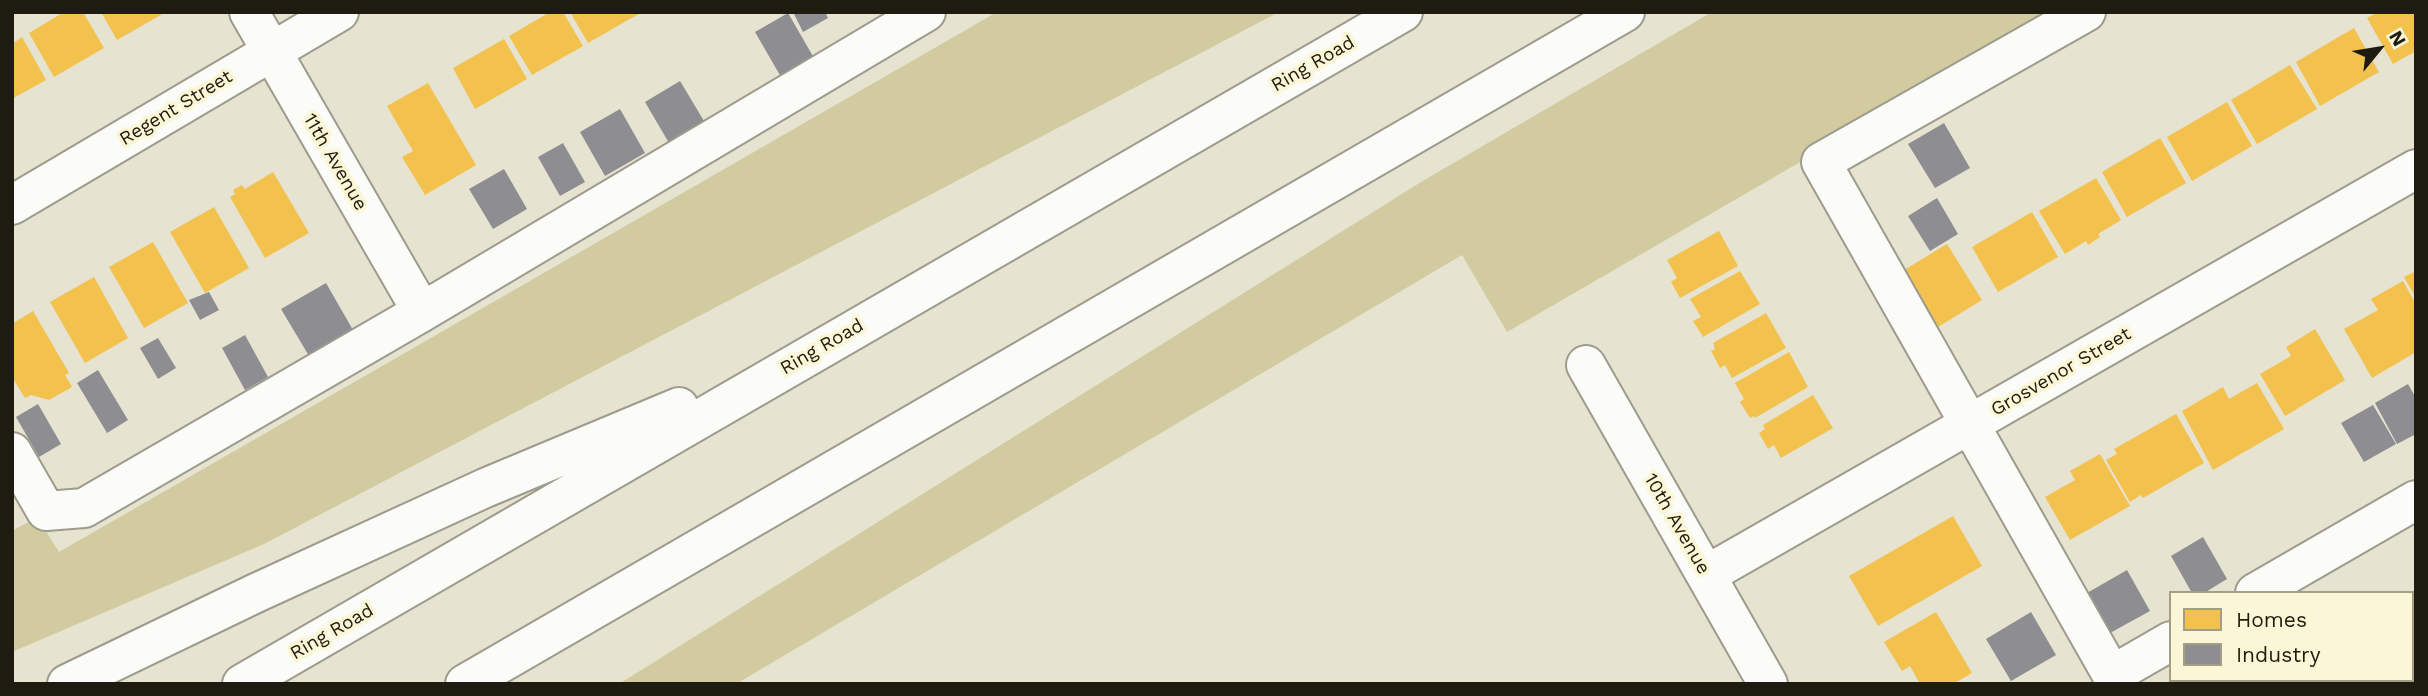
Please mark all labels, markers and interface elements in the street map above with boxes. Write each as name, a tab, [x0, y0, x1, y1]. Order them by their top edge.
north arrow	[2344, 14, 2414, 84]
text: N	[2384, 26, 2411, 50]
street label: Ring Road	[1267, 31, 1359, 97]
street label: Regent Street	[115, 65, 237, 151]
street label: 11th Avenue	[298, 109, 372, 215]
street label: Ring Road	[776, 314, 868, 380]
street label: Grosvenor Street	[1987, 323, 2135, 421]
street label: 10th Avenue	[1639, 470, 1715, 578]
legend	[2169, 591, 2414, 682]
street label: Ring Road	[286, 599, 378, 665]
text: Homes	[2236, 607, 2307, 632]
text: Industry	[2236, 642, 2321, 667]

